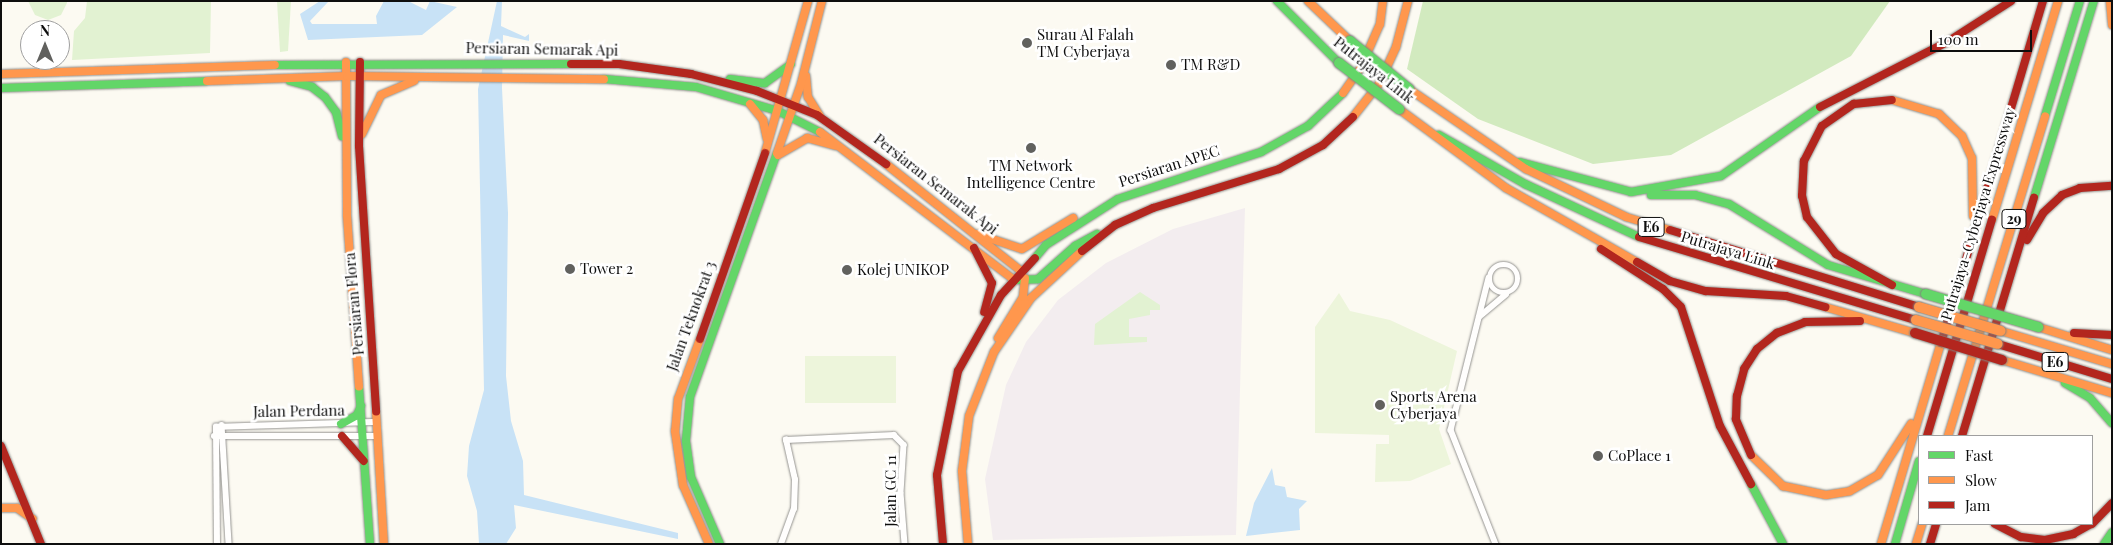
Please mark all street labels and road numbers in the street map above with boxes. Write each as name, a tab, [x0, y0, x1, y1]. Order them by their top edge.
street label: Putrajaya Link	[1330, 33, 1418, 107]
street label: Persiaran Semarak Api	[465, 39, 619, 59]
street label: Putrajaya–Cyberjaya Expressway	[1937, 105, 2019, 323]
street label: Persiaran Semarak Api	[870, 130, 1002, 238]
street label: Persiaran APEC	[1116, 141, 1222, 191]
road number: 29	[2000, 208, 2028, 230]
road number: E6	[1637, 216, 1665, 238]
street label: Putrajaya Link	[1679, 227, 1777, 273]
street label: Persiaran Flora	[341, 252, 367, 356]
street label: Jalan Teknokrat 3	[663, 258, 719, 374]
road number: E6	[2041, 351, 2069, 374]
street label: Jalan Perdana	[253, 401, 345, 421]
street label: Jalan GC 11	[882, 455, 900, 527]

